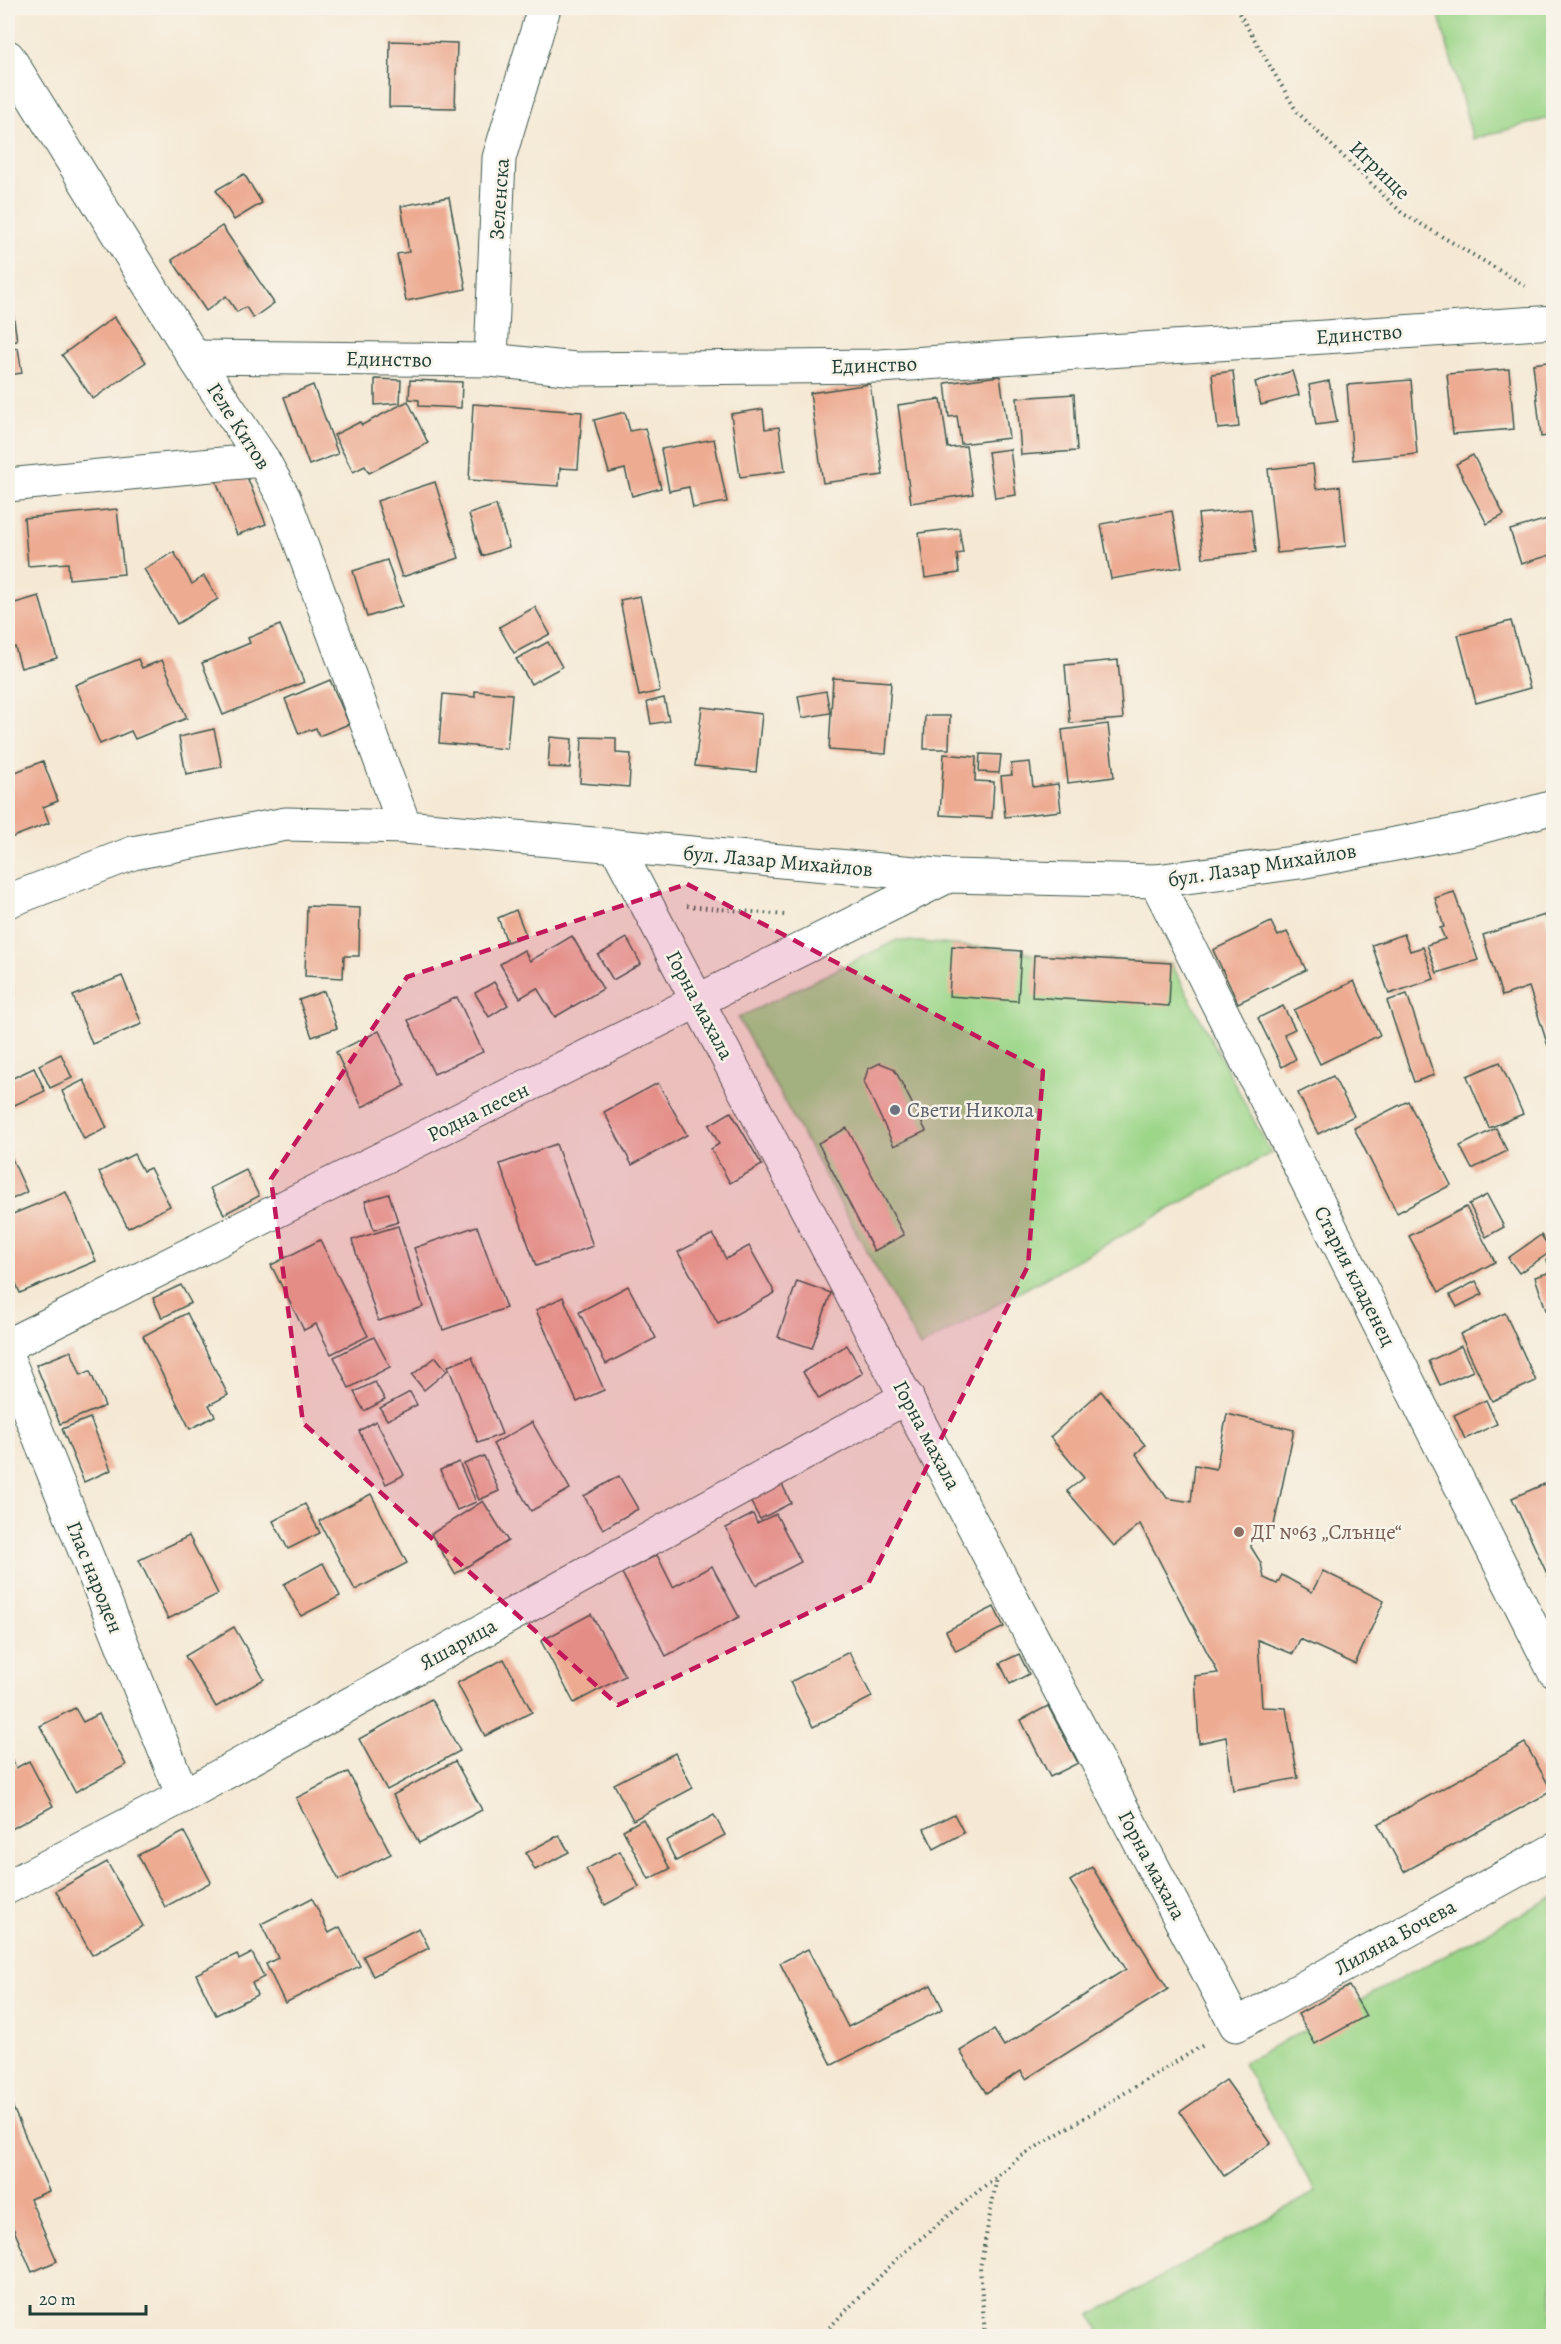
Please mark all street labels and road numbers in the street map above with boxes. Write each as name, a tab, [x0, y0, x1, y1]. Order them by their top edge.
street label: Игрище	[1343, 134, 1417, 206]
street label: Зеленска	[482, 157, 516, 241]
street label: Единство	[1315, 317, 1403, 351]
street label: Единство	[346, 344, 432, 374]
street label: Единство	[830, 350, 918, 380]
street label: Геле Китов	[200, 377, 278, 475]
street label: бул. Лазар Михайлов	[1166, 836, 1358, 894]
street label: бул. Лазар Михайлов	[682, 839, 874, 883]
street label: Горна махала	[659, 945, 741, 1065]
street label: Родна песен	[423, 1075, 533, 1149]
street label: Стария кладенец	[1308, 1201, 1402, 1351]
street label: Горна махала	[886, 1375, 968, 1495]
street label: Глас народен	[60, 1517, 130, 1637]
street label: Яшарица	[414, 1611, 502, 1677]
street label: Горна махала	[1111, 1805, 1193, 1925]
street label: Лиляна Бочева	[1329, 1892, 1461, 1982]

